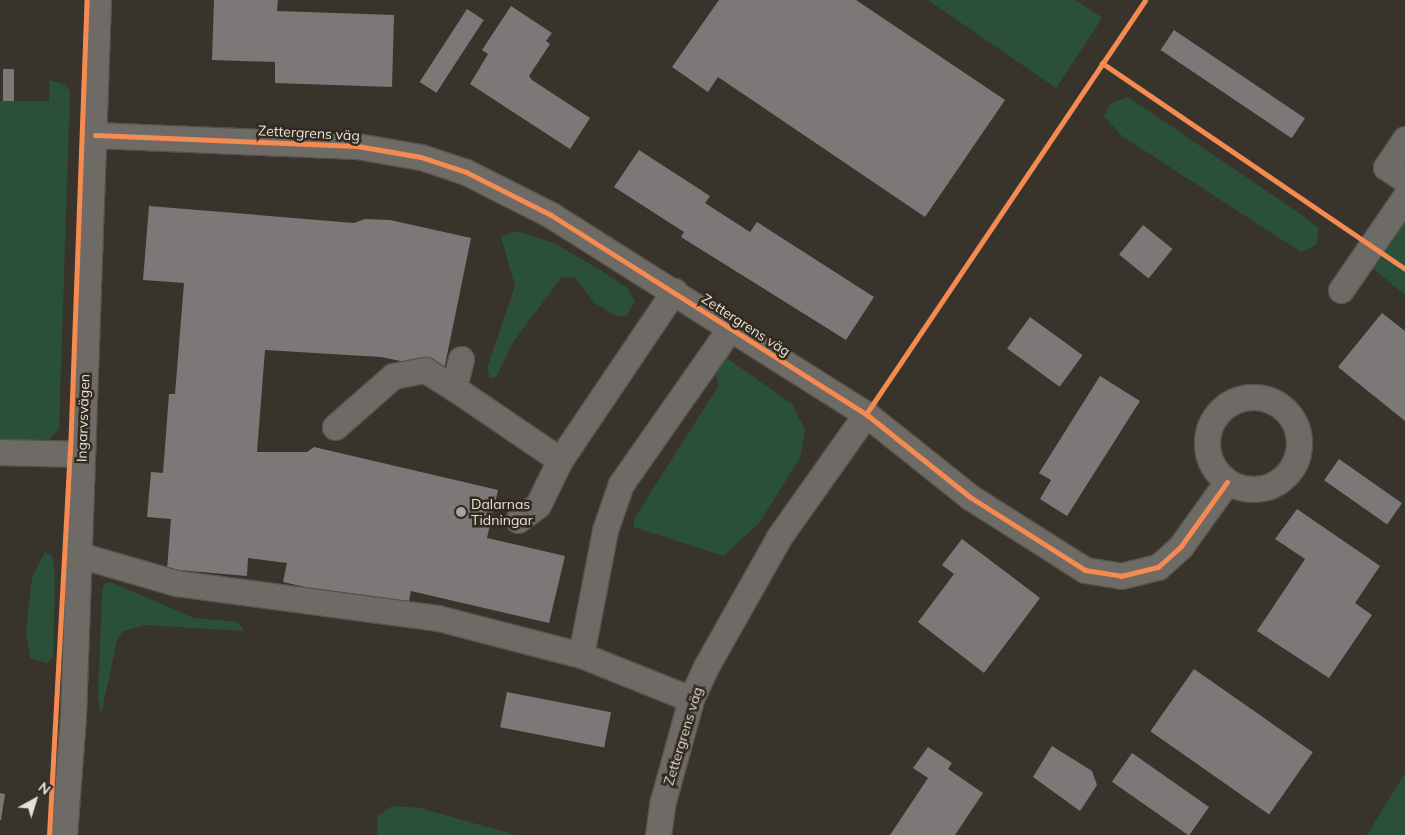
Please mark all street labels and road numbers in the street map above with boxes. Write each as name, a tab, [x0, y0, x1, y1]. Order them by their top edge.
street label: Zettergrens väg	[258, 122, 360, 144]
street label: Zettergrens väg	[699, 290, 793, 360]
street label: Ingarvsvägen	[73, 374, 93, 462]
street label: Zettergrens väg	[660, 685, 706, 787]

